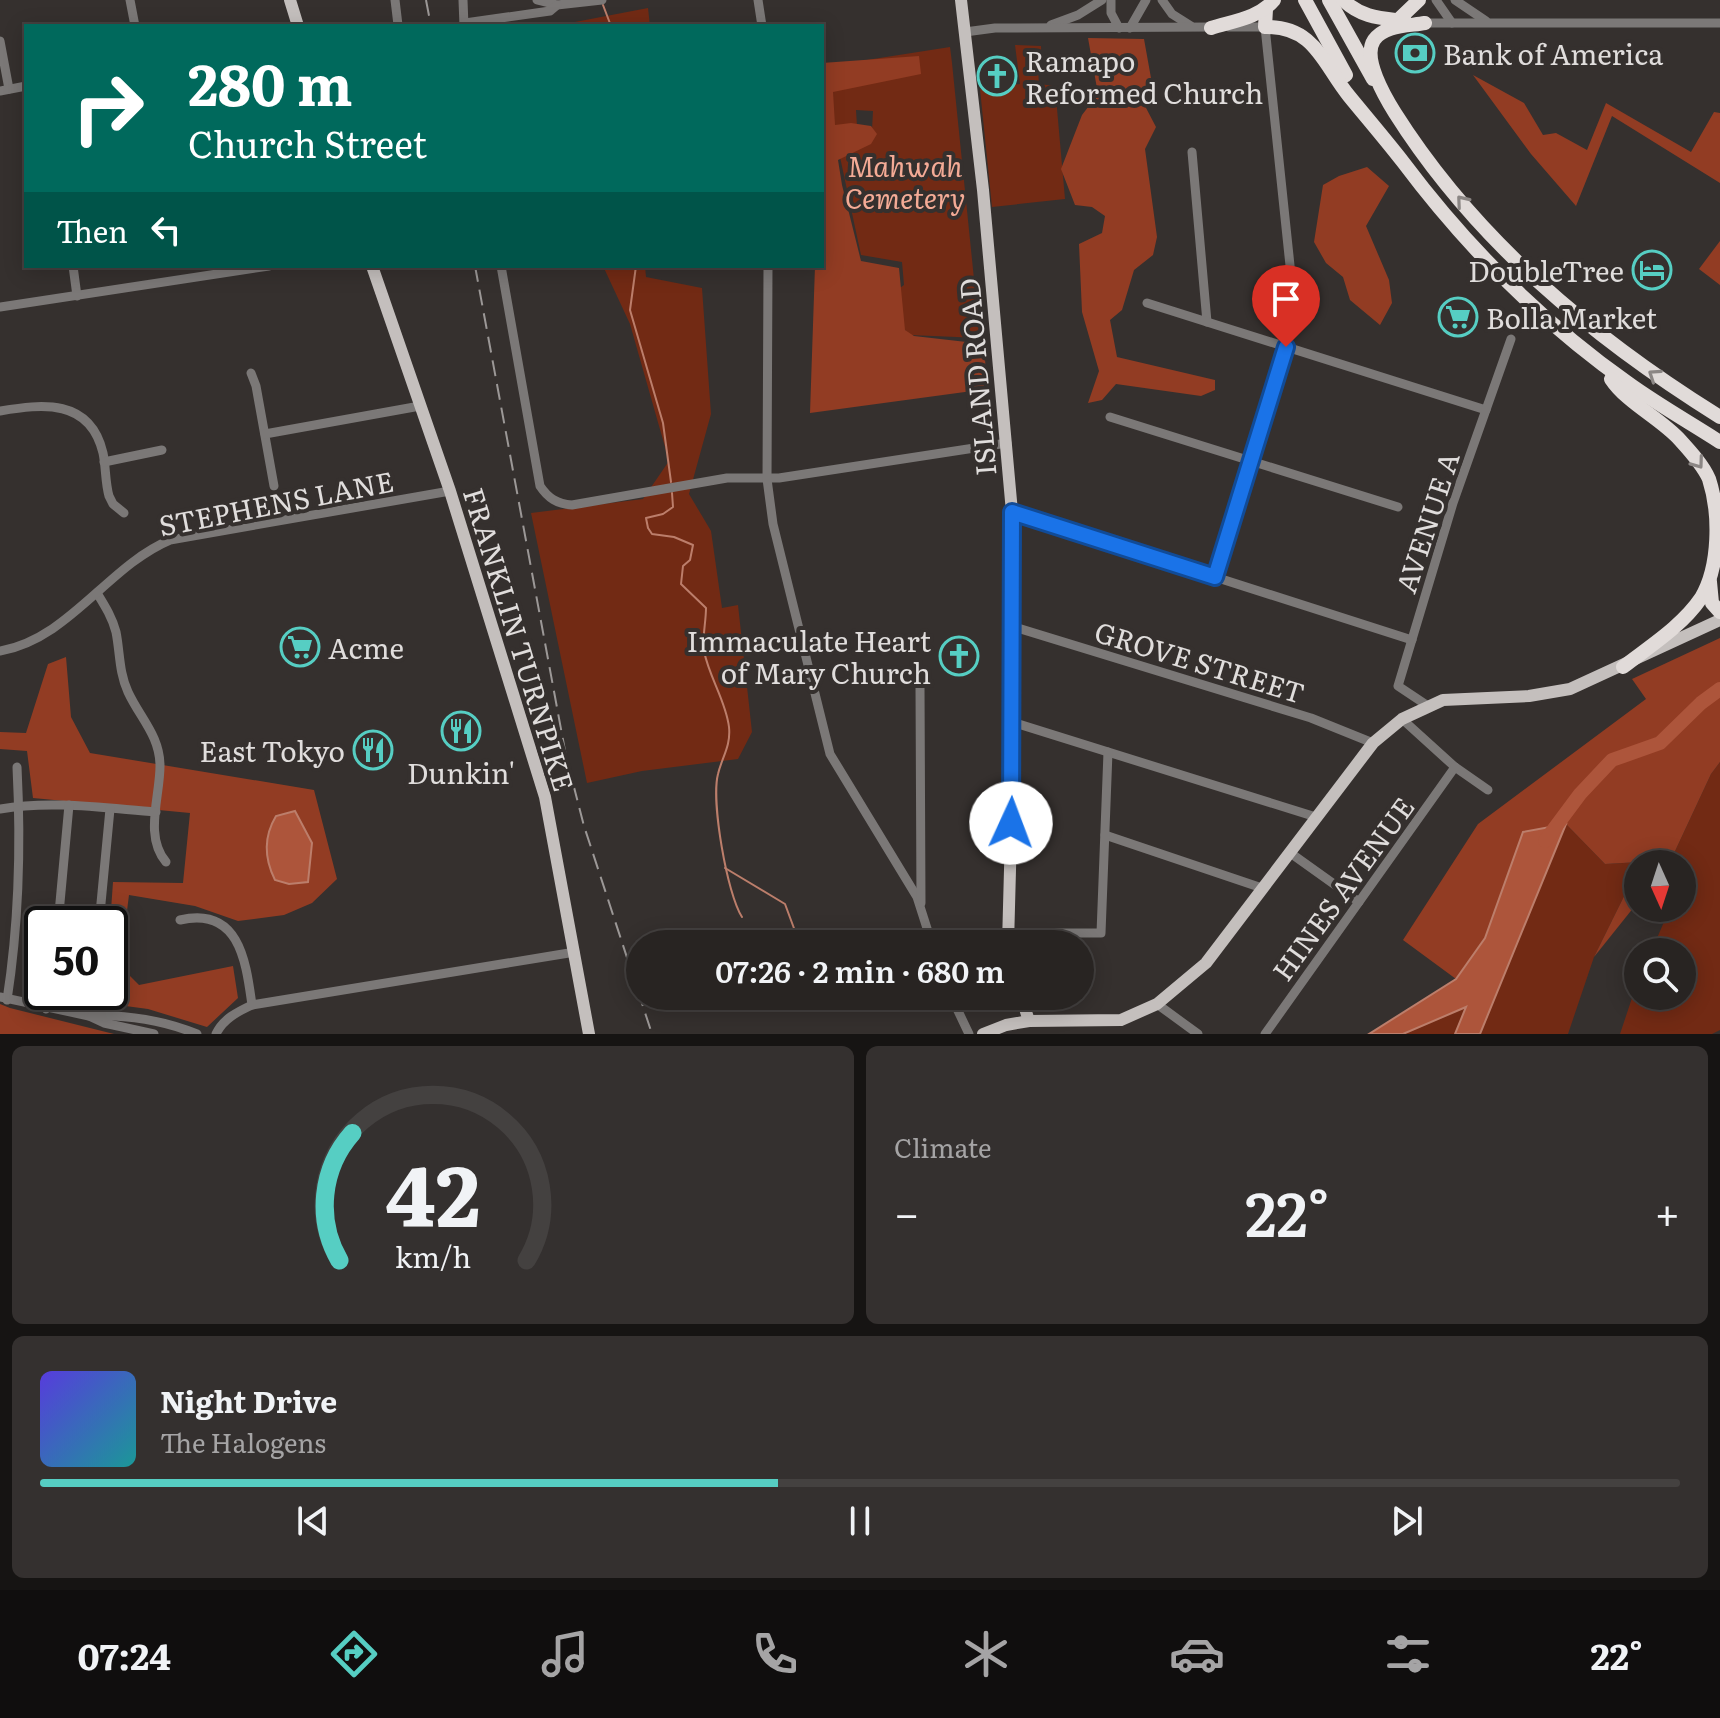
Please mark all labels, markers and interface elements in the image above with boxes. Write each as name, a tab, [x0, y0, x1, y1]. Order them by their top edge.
bank icon: Bank of America	[1394, 32, 1436, 74]
place label: Bank of America	[1443, 32, 1663, 74]
place label: Ramapo Reformed Church	[1025, 39, 1263, 113]
text: 280 m	[188, 40, 353, 123]
church icon: Ramapo Reformed Church	[976, 55, 1018, 97]
icon: right	[56, 56, 160, 160]
text: Church Street	[188, 116, 427, 169]
park label: Mahwah Cemetery	[845, 144, 965, 218]
one-way arrow	[1457, 196, 1472, 211]
text: Then	[56, 208, 128, 252]
icon: left	[144, 208, 188, 252]
place label: DoubleTree	[1468, 249, 1624, 291]
hotel icon: DoubleTree	[1631, 249, 1673, 291]
pin	[1252, 265, 1320, 347]
street label: ISLAND ROAD	[946, 276, 1006, 478]
icon: arrive	[1264, 277, 1308, 321]
supermarket icon: Bolla Market	[1437, 296, 1479, 338]
place label: Bolla Market	[1486, 296, 1658, 338]
one-way arrow	[1649, 370, 1663, 385]
street label: AVENUE A	[1383, 446, 1469, 598]
one-way arrow	[1688, 454, 1703, 468]
street label: STEPHENS LANE	[155, 459, 397, 545]
street label: FRANKLIN TURNPIKE	[454, 482, 586, 796]
street label: GROVE STREET	[1090, 609, 1310, 713]
place label: Immaculate Heart of Mary Church	[687, 619, 932, 693]
supermarket icon: Acme	[279, 626, 321, 668]
place label: Acme	[328, 626, 404, 668]
church icon: Immaculate Heart of Mary Church	[938, 635, 980, 677]
restaurant icon: Dunkin'	[440, 710, 482, 752]
place label: East Tokyo	[200, 729, 345, 771]
restaurant icon: East Tokyo	[352, 729, 394, 771]
place label: Dunkin'	[407, 751, 515, 793]
position arrow	[969, 781, 1053, 865]
street label: HINES AVENUE	[1261, 787, 1423, 989]
north arrow	[1624, 850, 1696, 922]
map controls	[1624, 850, 1696, 1010]
speed limit sign: 50	[24, 906, 128, 1010]
button: search	[1624, 938, 1696, 1010]
text: 07:26 · 2 min · 680 m	[715, 948, 1005, 992]
text: Climate	[894, 1127, 992, 1166]
text: 42	[386, 1129, 480, 1253]
text: 22°	[1245, 1166, 1329, 1255]
text: −	[894, 1178, 920, 1244]
text: +	[1654, 1178, 1680, 1244]
text: km/h	[395, 1234, 471, 1277]
text: Night Drive	[160, 1378, 337, 1422]
text: The Halogens	[160, 1422, 326, 1461]
icon: previous	[291, 1499, 335, 1543]
icon: pause	[838, 1499, 882, 1543]
icon: next	[1385, 1499, 1429, 1543]
icon: directions	[326, 1626, 382, 1682]
icon: music	[537, 1626, 593, 1682]
icon: phone	[747, 1626, 803, 1682]
icon: climate	[958, 1626, 1014, 1682]
icon: car	[1169, 1626, 1225, 1682]
icon: filters	[1380, 1626, 1436, 1682]
text: 07:24	[77, 1628, 171, 1681]
text: 22°	[1590, 1628, 1643, 1681]

